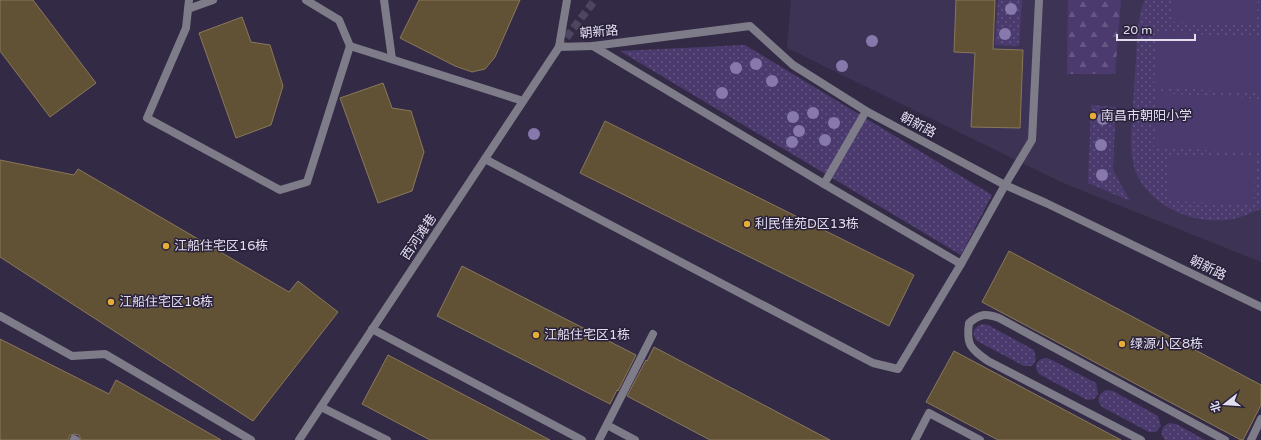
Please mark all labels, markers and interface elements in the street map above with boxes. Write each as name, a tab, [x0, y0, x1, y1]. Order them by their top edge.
scale bar	[1117, 16, 1195, 42]
street label: 朝新路	[579, 22, 619, 42]
text: 20 m	[1123, 23, 1152, 37]
place label: 南昌市朝阳小学	[1101, 108, 1192, 124]
street label: 朝新路	[897, 109, 939, 141]
marker: 南昌市朝阳小学	[1088, 111, 1098, 121]
street label: 西河滩巷	[398, 211, 440, 263]
place label: 利民佳苑D区13栋	[755, 216, 859, 232]
marker: 利民佳苑D区13栋	[742, 219, 752, 229]
place label: 江船住宅区16栋	[174, 238, 268, 254]
marker: 江船住宅区16栋	[161, 241, 171, 251]
street label: 朝新路	[1187, 252, 1229, 284]
place label: 江船住宅区18栋	[119, 294, 213, 310]
marker: 江船住宅区18栋	[106, 297, 116, 307]
place label: 江船住宅区1栋	[544, 327, 630, 343]
marker: 江船住宅区1栋	[531, 330, 541, 340]
place label: 绿源小区8栋	[1130, 336, 1203, 352]
marker: 绿源小区8栋	[1117, 339, 1127, 349]
north arrow	[1205, 384, 1245, 424]
text: 北	[1208, 400, 1224, 414]

